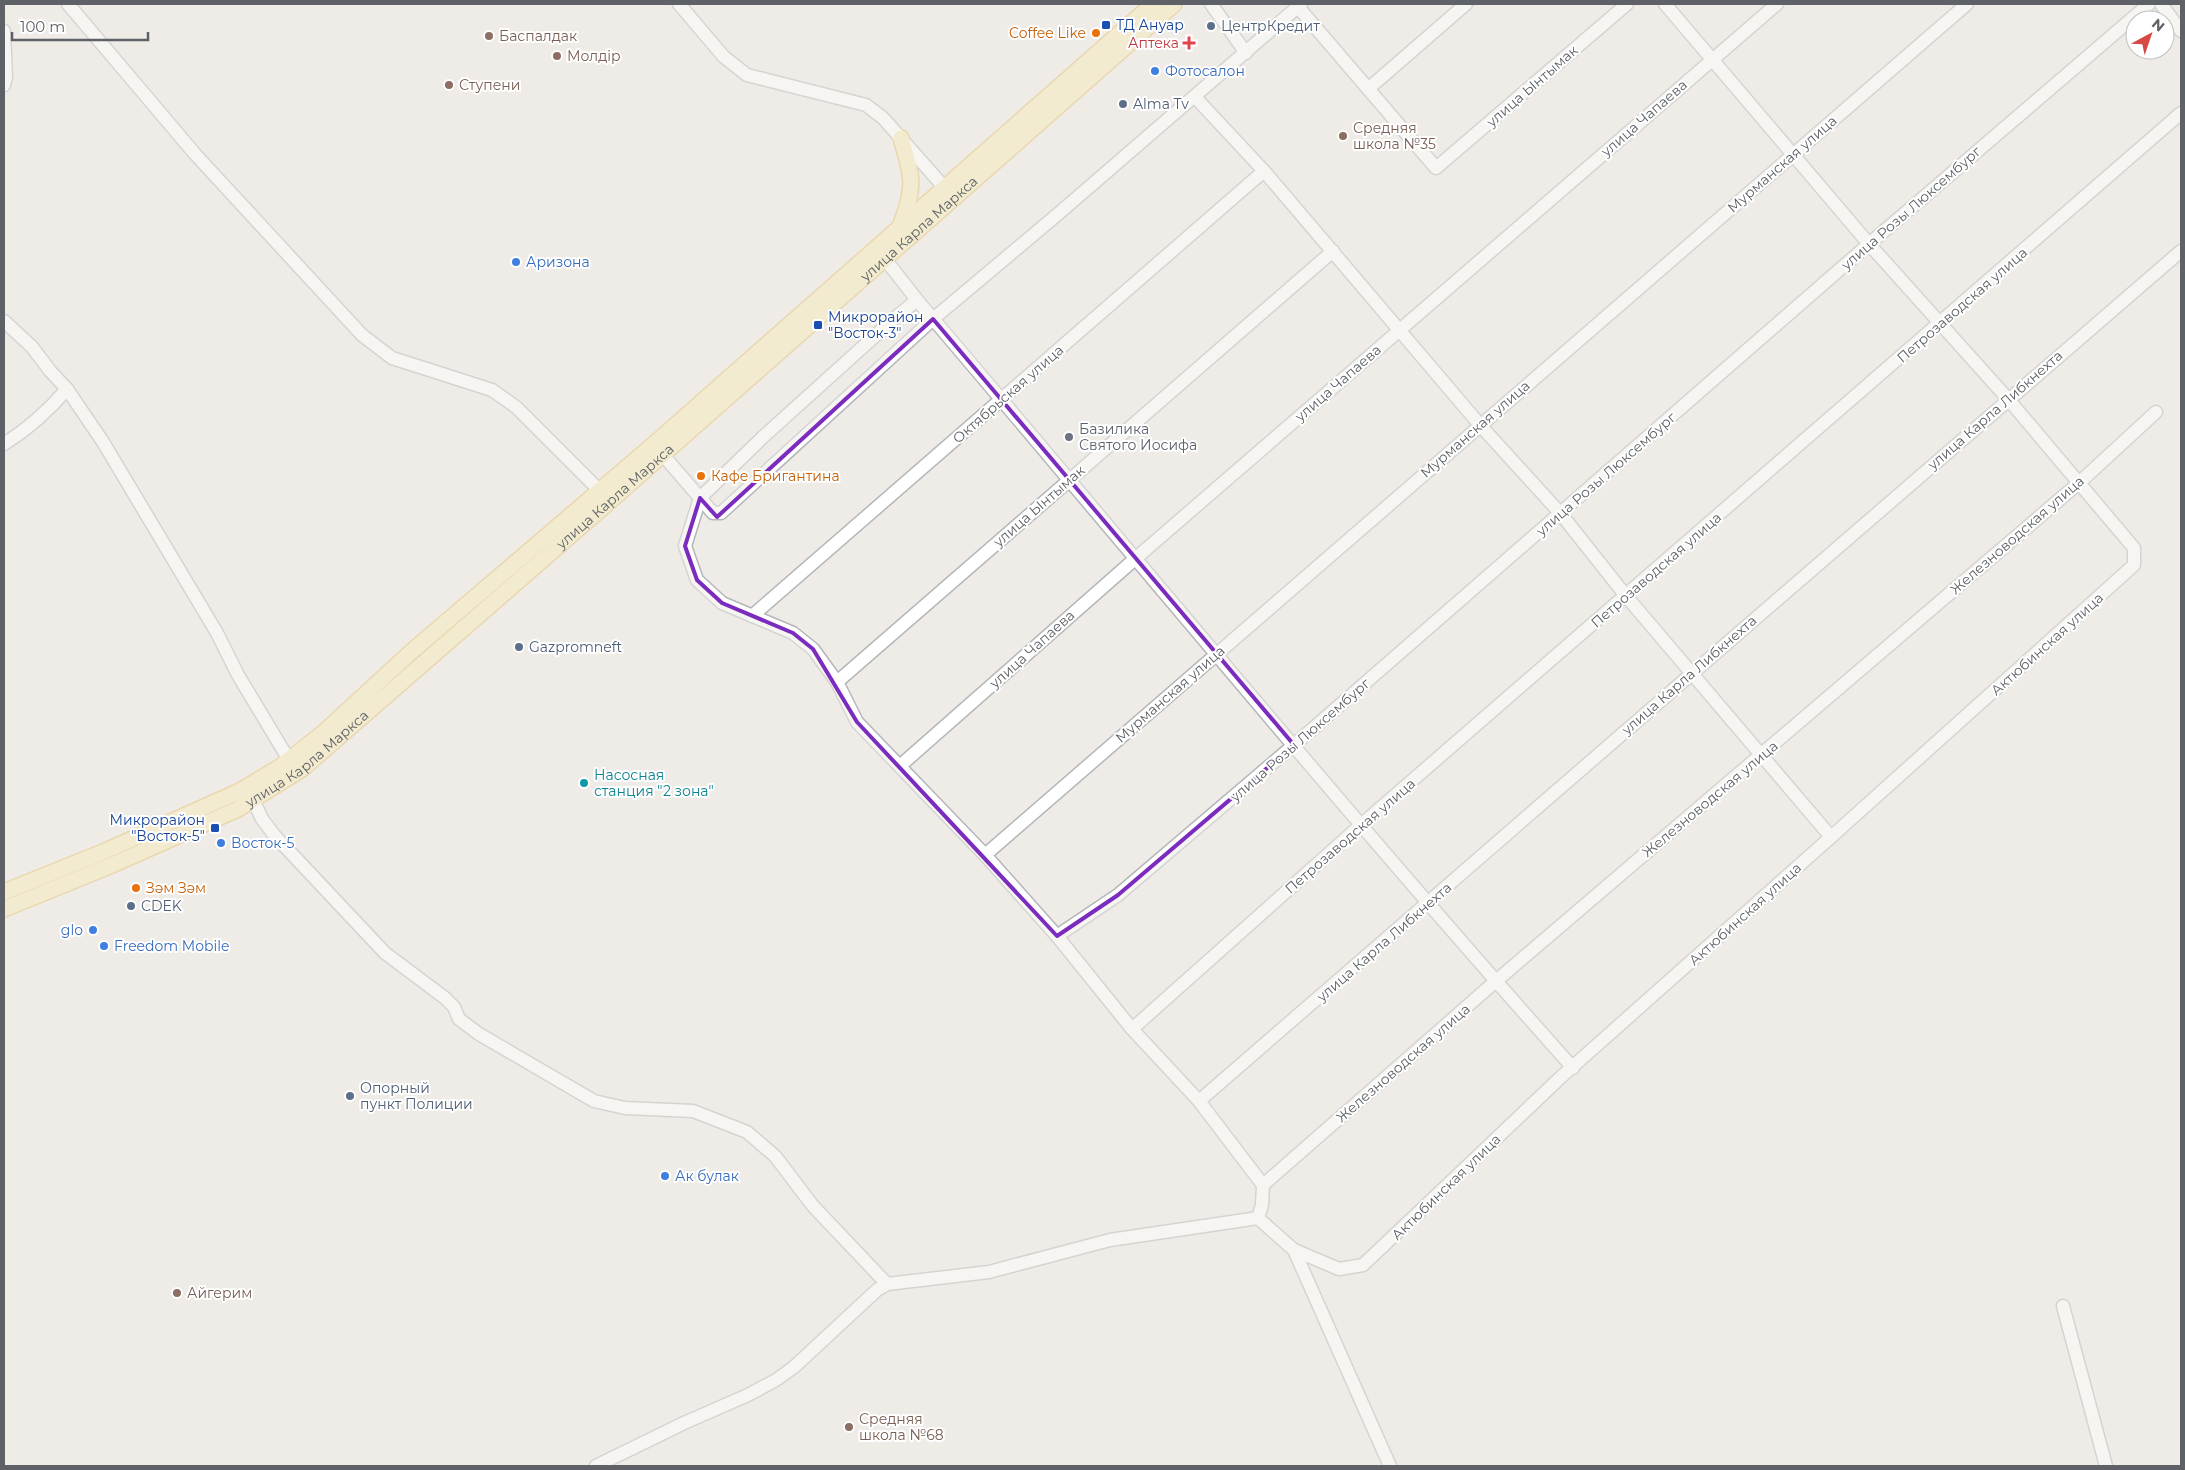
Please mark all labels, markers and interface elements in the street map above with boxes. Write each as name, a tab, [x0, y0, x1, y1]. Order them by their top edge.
scale bar	[12, 10, 149, 42]
north arrow	[2125, 10, 2175, 60]
text: N	[2148, 15, 2168, 36]
place label: ТД Ануар	[1116, 16, 1184, 34]
text: 100 m	[20, 17, 65, 36]
place label: ЦентрКредит	[1221, 17, 1320, 35]
marker: ТД Ануар	[1100, 19, 1112, 31]
marker: ЦентрКредит	[1205, 20, 1217, 32]
place label: Coffee Like	[1009, 24, 1086, 42]
place label: Баспалдак	[499, 27, 577, 45]
marker: Coffee Like	[1090, 27, 1102, 39]
marker: Баспалдак	[483, 30, 495, 42]
place label: Аптека	[1128, 34, 1179, 52]
marker: Аптека	[1183, 37, 1195, 49]
street label: улица Ынтымак	[1482, 41, 1581, 131]
place label: Молдiр	[567, 47, 621, 65]
marker: Молдiр	[551, 50, 563, 62]
place label: Фотосалон	[1165, 62, 1245, 80]
marker: Фотосалон	[1149, 65, 1161, 77]
place label: Ступени	[459, 76, 520, 94]
street label: улица Чапаева	[1596, 76, 1691, 161]
marker: Ступени	[443, 79, 455, 91]
place label: Alma Tv	[1133, 95, 1189, 113]
marker: Alma Tv	[1117, 98, 1129, 110]
street label: Мурманская улица	[1723, 111, 1841, 217]
place label: Средняя школа №35	[1353, 119, 1436, 153]
marker: Средняя школа №35	[1337, 130, 1349, 142]
street label: улица Розы Люксембург	[1837, 142, 1985, 274]
street label: улица Карла Маркса	[856, 172, 981, 286]
street label: Петрозаводская улица	[1893, 243, 2031, 367]
place label: Аризона	[526, 253, 590, 271]
marker: Аризона	[510, 256, 522, 268]
place label: Микрорайон "Восток-3"	[828, 308, 923, 342]
marker: Микрорайон "Восток-3"	[812, 319, 824, 331]
street label: Октябрьская улица	[949, 341, 1067, 447]
street label: улица Чапаева	[1290, 341, 1385, 426]
street label: улица Карла Либкнехта	[1923, 346, 2066, 474]
street label: Мурманская улица	[1416, 376, 1534, 482]
street label: улица Розы Люксембург	[1532, 408, 1680, 540]
place label: Базилика Святого Иосифа	[1079, 420, 1197, 454]
marker: Базилика Святого Иосифа	[1063, 431, 1075, 443]
street label: улица Карла Маркса	[552, 440, 678, 553]
street label: улица Ынтымак	[989, 461, 1088, 551]
place label: Кафе Бригантина	[711, 467, 840, 485]
marker: Кафе Бригантина	[695, 470, 707, 482]
street label: Железноводская улица	[1946, 472, 2088, 598]
street label: Петрозаводская улица	[1587, 508, 1725, 632]
street label: Актюбинская улица	[1987, 589, 2107, 699]
street label: улица Чапаева	[985, 606, 1078, 693]
street label: улица Карла Либкнехта	[1617, 611, 1760, 739]
place label: Gazpromneft	[529, 638, 622, 656]
marker: Gazpromneft	[513, 641, 525, 653]
street label: Мурманская улица	[1111, 641, 1229, 747]
street label: улица Розы Люксембург	[1226, 674, 1374, 806]
street label: улица Карла Маркса	[241, 706, 372, 812]
street label: Железноводская улица	[1638, 737, 1782, 861]
place label: Насосная станция "2 зона"	[594, 766, 714, 800]
street label: Петрозаводская улица	[1281, 774, 1419, 898]
marker: Насосная станция "2 зона"	[578, 777, 590, 789]
place label: Микрорайон "Восток-5"	[110, 811, 205, 845]
marker: Микрорайон "Восток-5"	[209, 822, 221, 834]
place label: Восток-5	[231, 834, 294, 852]
marker: Восток-5	[215, 837, 227, 849]
street label: Актюбинская улица	[1685, 859, 1805, 969]
street label: улица Карла Либкнехта	[1312, 878, 1455, 1006]
place label: Зәм Зәм	[146, 879, 206, 897]
marker: Зәм Зәм	[130, 882, 142, 894]
place label: CDEK	[141, 897, 182, 915]
marker: CDEK	[125, 900, 137, 912]
place label: glo	[61, 921, 83, 939]
marker: glo	[87, 924, 99, 936]
place label: Freedom Mobile	[114, 937, 230, 955]
marker: Freedom Mobile	[98, 940, 110, 952]
street label: Железноводская улица	[1332, 1000, 1474, 1126]
place label: Опорный пункт Полиции	[360, 1079, 473, 1113]
marker: Опорный пункт Полиции	[344, 1090, 356, 1102]
street label: Актюбинская улица	[1387, 1130, 1505, 1244]
place label: Ак булак	[675, 1167, 739, 1185]
marker: Ак булак	[659, 1170, 671, 1182]
place label: Айгерим	[187, 1284, 252, 1302]
marker: Айгерим	[171, 1287, 183, 1299]
place label: Средняя школа №68	[859, 1410, 944, 1444]
marker: Средняя школа №68	[843, 1421, 855, 1433]

